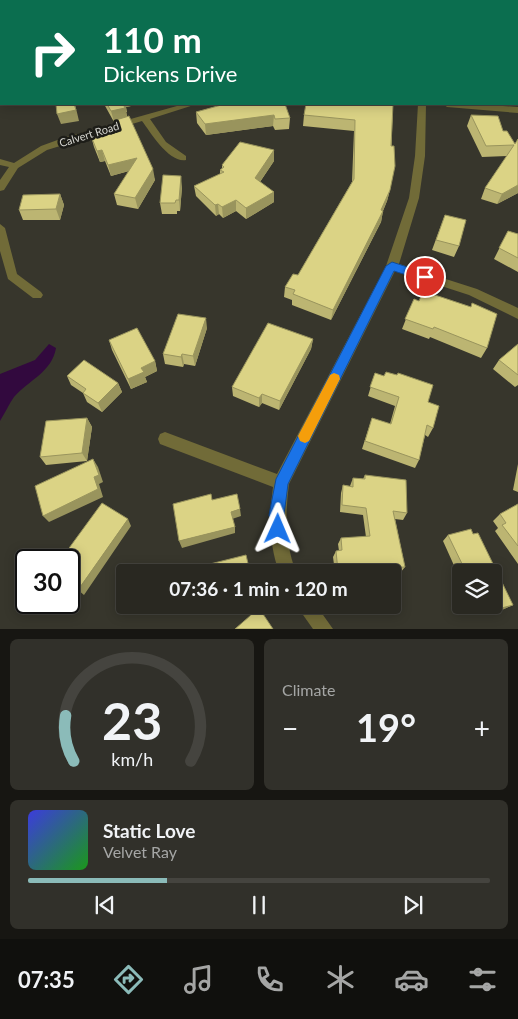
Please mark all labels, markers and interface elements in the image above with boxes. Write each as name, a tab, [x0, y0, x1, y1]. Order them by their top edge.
text: 110 m	[103, 18, 202, 60]
icon: right	[20, 20, 85, 85]
text: Dickens Drive	[103, 60, 237, 87]
street label: Calvert Road	[57, 119, 121, 149]
pin	[404, 256, 446, 298]
icon: arrive	[411, 263, 439, 291]
position arrow	[251, 502, 303, 554]
speed limit sign: 30	[15, 549, 80, 614]
map controls	[452, 564, 502, 614]
button: layers	[452, 564, 502, 614]
text: 07:36 · 1 min · 120 m	[169, 577, 348, 600]
text: Climate	[282, 680, 335, 699]
text: 23	[102, 689, 162, 751]
text: 19°	[356, 704, 416, 750]
text: −	[282, 711, 298, 745]
text: +	[474, 711, 490, 745]
text: km/h	[111, 748, 153, 770]
text: Static Love	[103, 819, 195, 842]
text: Velvet Ray	[103, 842, 177, 861]
icon: previous	[91, 891, 119, 919]
icon: pause	[245, 891, 273, 919]
icon: next	[399, 891, 427, 919]
icon: directions	[111, 962, 146, 997]
icon: music	[181, 962, 216, 997]
icon: phone	[252, 962, 287, 997]
icon: climate	[323, 962, 358, 997]
icon: car	[394, 962, 429, 997]
icon: filters	[465, 962, 500, 997]
text: 07:35	[18, 966, 75, 993]

